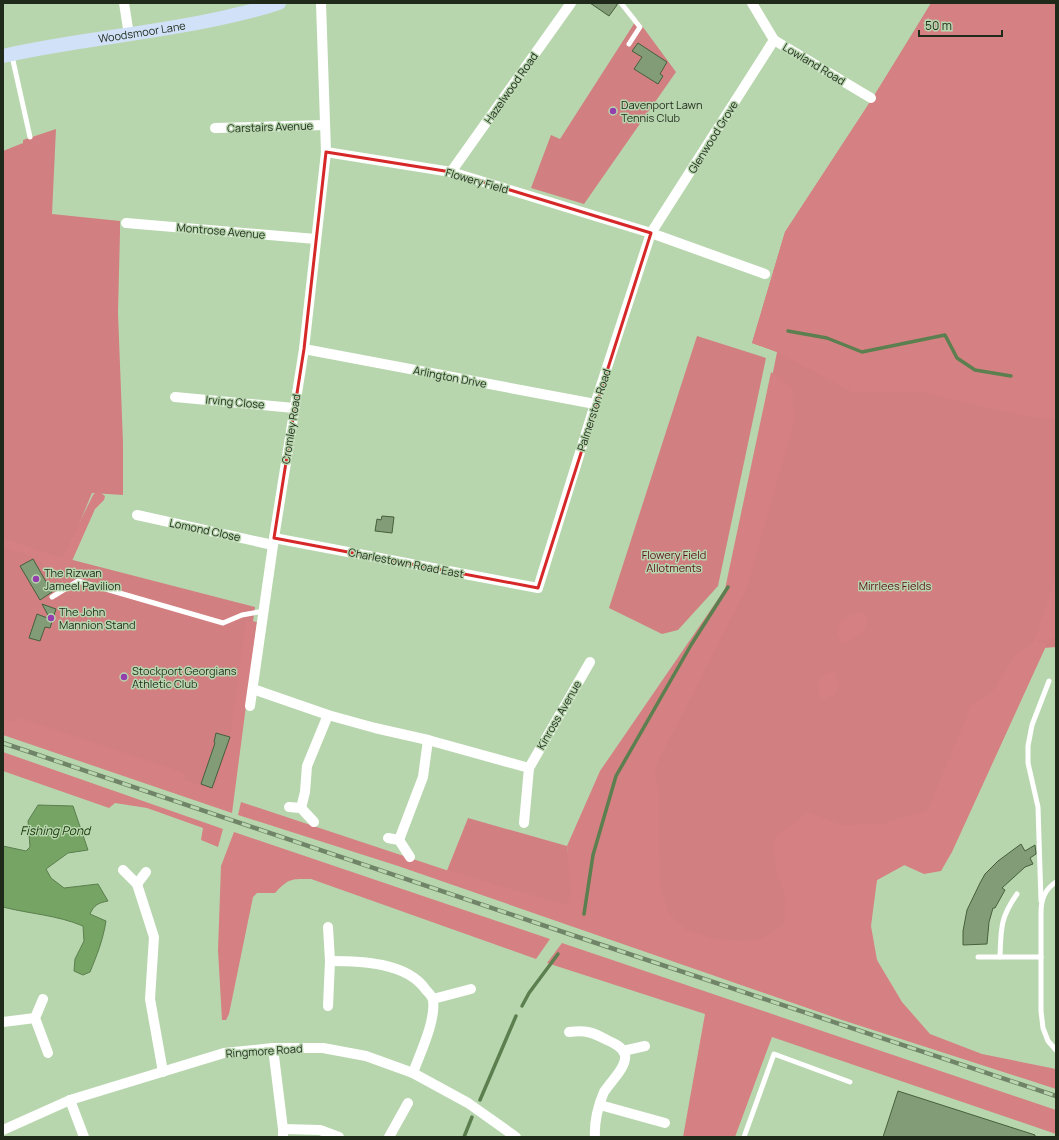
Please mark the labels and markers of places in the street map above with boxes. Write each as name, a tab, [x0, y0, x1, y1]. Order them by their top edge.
place label: Davenport Lawn Tennis Club	[621, 97, 703, 125]
marker: Davenport Lawn Tennis Club	[608, 106, 618, 116]
place label: The Rizwan Jameel Pavilion	[44, 565, 121, 593]
marker: The Rizwan Jameel Pavilion	[31, 574, 41, 584]
place label: The John Mannion Stand	[59, 604, 136, 632]
marker: The John Mannion Stand	[46, 613, 56, 623]
place label: Stockport Georgians Athletic Club	[132, 663, 237, 691]
marker: Stockport Georgians Athletic Club	[119, 672, 129, 682]

